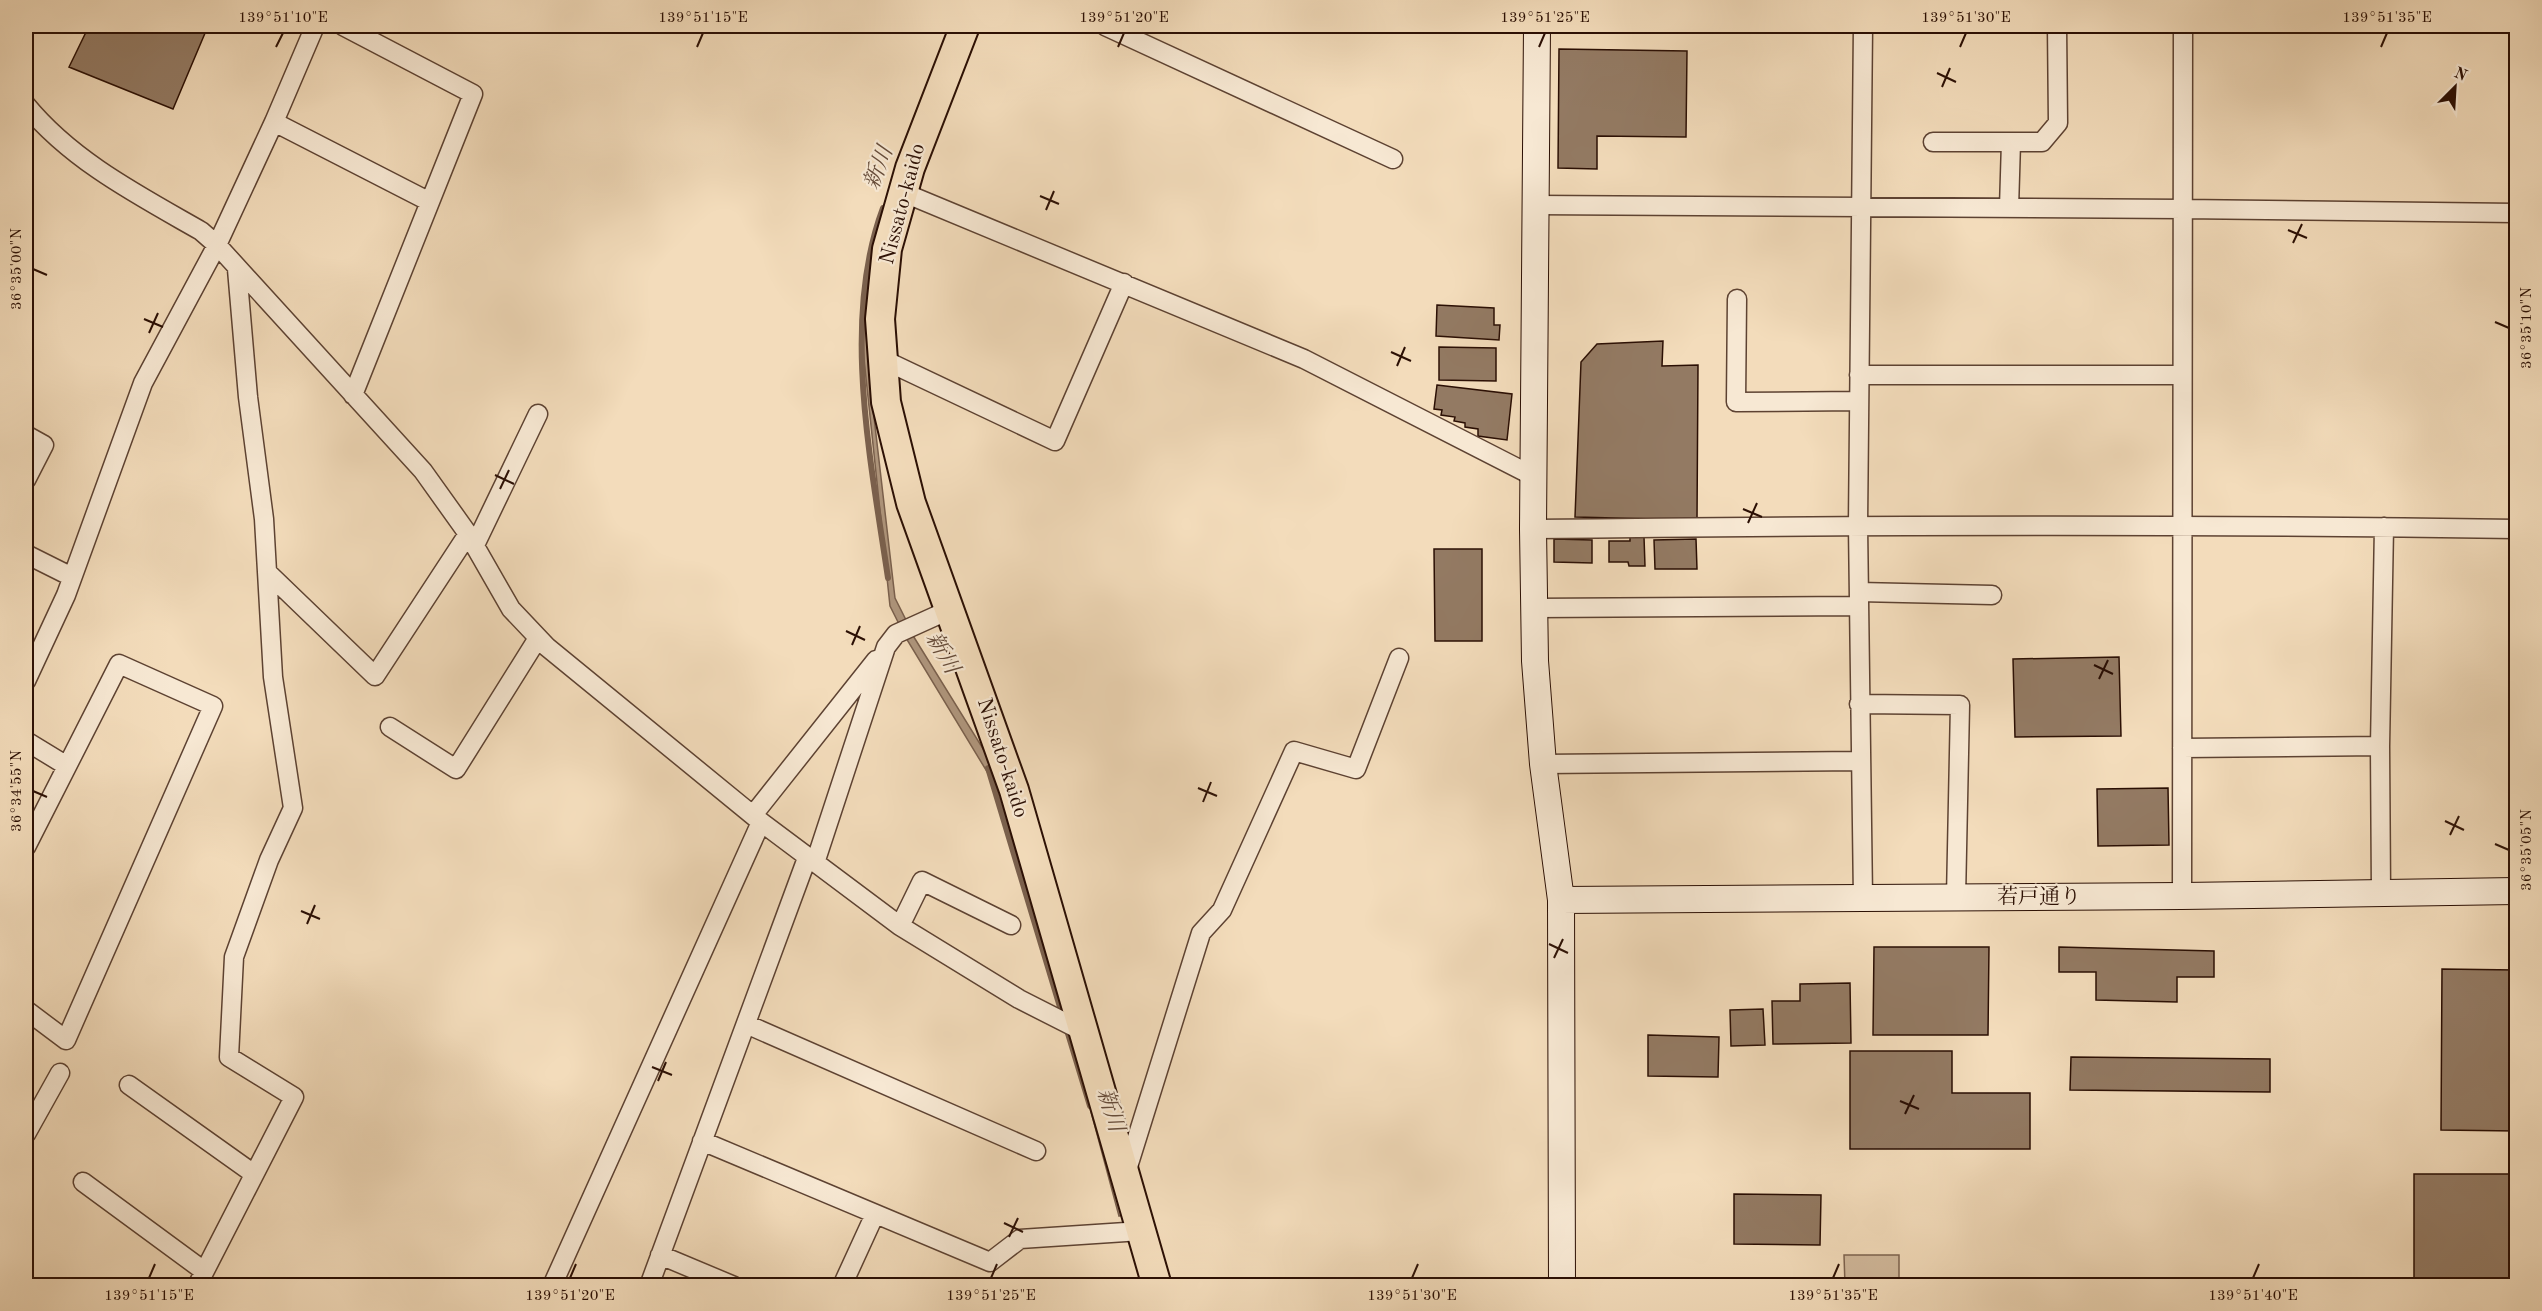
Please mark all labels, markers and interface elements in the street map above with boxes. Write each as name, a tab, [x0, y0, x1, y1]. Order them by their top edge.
text: 139°51'10"E	[238, 11, 328, 26]
text: 139°51'15"E	[658, 11, 748, 26]
text: 139°51'20"E	[1079, 11, 1169, 26]
text: 139°51'25"E	[1500, 11, 1590, 26]
text: 139°51'30"E	[1921, 11, 2011, 26]
text: 139°51'35"E	[2342, 11, 2432, 26]
north arrow	[2425, 57, 2485, 117]
text: N	[2451, 65, 2470, 85]
water label: 新川	[859, 141, 898, 192]
street label: Nissato-kaido	[877, 141, 929, 267]
text: 36°35'00"N	[10, 228, 25, 310]
text: 36°35'10"N	[2520, 287, 2535, 369]
water label: 新川	[921, 627, 965, 679]
street label: Nissato-kaido	[973, 696, 1031, 820]
text: 36°34'55"N	[10, 750, 25, 832]
text: 36°35'05"N	[2520, 809, 2535, 891]
street label: 若戸通り	[1997, 885, 2081, 908]
water label: 新川	[1093, 1085, 1129, 1136]
text: 139°51'15"E	[104, 1289, 194, 1304]
text: 139°51'20"E	[525, 1289, 615, 1304]
text: 139°51'25"E	[946, 1289, 1036, 1304]
text: 139°51'30"E	[1367, 1289, 1457, 1304]
text: 139°51'35"E	[1788, 1289, 1878, 1304]
text: 139°51'40"E	[2208, 1289, 2298, 1304]

